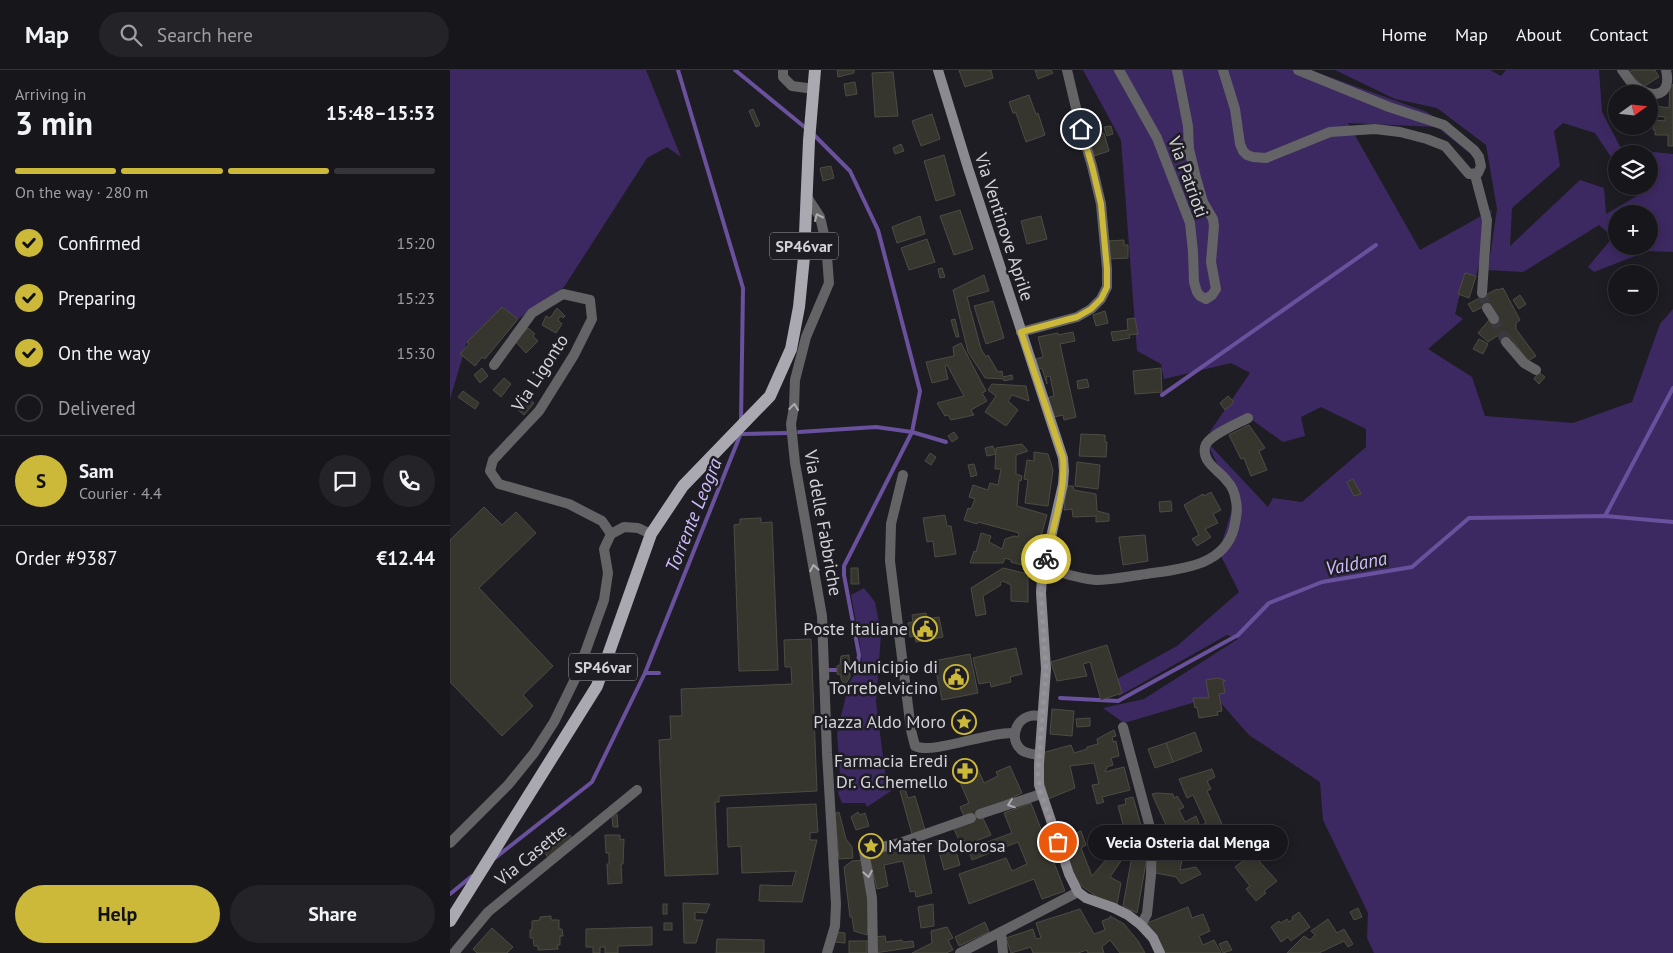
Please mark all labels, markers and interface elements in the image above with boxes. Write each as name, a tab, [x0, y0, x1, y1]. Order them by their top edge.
search box	[99, 12, 449, 57]
text: Map	[25, 19, 69, 50]
icon: search	[117, 21, 145, 49]
text: Search here	[157, 23, 253, 47]
text: Home	[1381, 23, 1427, 46]
text: Map	[1455, 23, 1488, 46]
text: About	[1516, 23, 1562, 46]
text: Contact	[1590, 23, 1648, 46]
text: Arriving in	[15, 84, 86, 104]
north arrow	[1608, 85, 1658, 135]
map controls	[1608, 85, 1658, 315]
text: 15:48–15:53	[326, 101, 435, 125]
text: 3 min	[15, 102, 93, 144]
pin	[1060, 108, 1102, 150]
icon: home	[1067, 115, 1095, 143]
street label: Via Patrioti	[1163, 132, 1214, 221]
button: layers	[1608, 145, 1658, 195]
street label: Via Ventinove Aprile	[969, 149, 1039, 304]
text: On the way · 280 m	[15, 182, 148, 202]
button: +	[1608, 205, 1658, 255]
one-way arrow	[814, 213, 825, 222]
icon: check	[15, 229, 43, 257]
text: Confirmed	[58, 231, 141, 255]
road number: SP46var	[770, 232, 838, 260]
text: 15:20	[397, 233, 435, 253]
button: −	[1608, 265, 1658, 315]
icon: check	[15, 284, 43, 312]
text: Preparing	[58, 286, 136, 310]
text: 15:23	[397, 288, 435, 308]
street label: Via Ligonto	[506, 330, 573, 417]
icon: check	[15, 339, 43, 367]
text: On the way	[58, 341, 150, 365]
text: 15:30	[397, 343, 435, 363]
text: Delivered	[58, 396, 136, 420]
one-way arrow	[788, 403, 799, 411]
street label: Via delle Fabbriche	[799, 447, 848, 598]
water label: Torrente Leogra	[659, 454, 727, 575]
button: chat	[319, 455, 371, 507]
button: phone	[383, 455, 435, 507]
text: Sam	[79, 459, 114, 483]
text: S	[36, 469, 46, 493]
text: Courier · 4.4	[79, 483, 162, 503]
courier	[1021, 534, 1071, 584]
icon: bike	[1032, 545, 1060, 573]
text: Order #9387	[15, 546, 118, 570]
text: €12.44	[376, 546, 435, 570]
water label: Valdana	[1323, 546, 1389, 580]
one-way arrow	[809, 563, 819, 572]
public building icon: Poste Italiane	[912, 616, 938, 642]
place label: Poste Italiane	[803, 617, 908, 640]
road number: SP46var	[569, 654, 637, 680]
place label: Municipio di Torrebelvicino	[829, 655, 938, 699]
public building icon: Municipio di Torrebelvicino	[943, 664, 969, 690]
place icon: Piazza Aldo Moro	[951, 709, 977, 735]
place label: Piazza Aldo Moro	[813, 710, 946, 733]
place label: Farmacia Eredi Dr. G.Chemello	[834, 749, 948, 793]
pharmacy icon: Farmacia Eredi Dr. G.Chemello	[952, 758, 978, 784]
one-way arrow	[1007, 798, 1015, 808]
street label: Via Casette	[489, 819, 571, 891]
pin	[1037, 821, 1079, 863]
callout: Vecia Osteria dal Menga	[1088, 824, 1288, 860]
icon: bag	[1044, 828, 1072, 856]
text: Vecia Osteria dal Menga	[1106, 832, 1270, 852]
place icon: Mater Dolorosa	[858, 833, 884, 859]
place label: Mater Dolorosa	[888, 834, 1006, 857]
one-way arrow	[862, 870, 872, 879]
button: Help	[15, 885, 220, 943]
button: Share	[230, 885, 435, 943]

